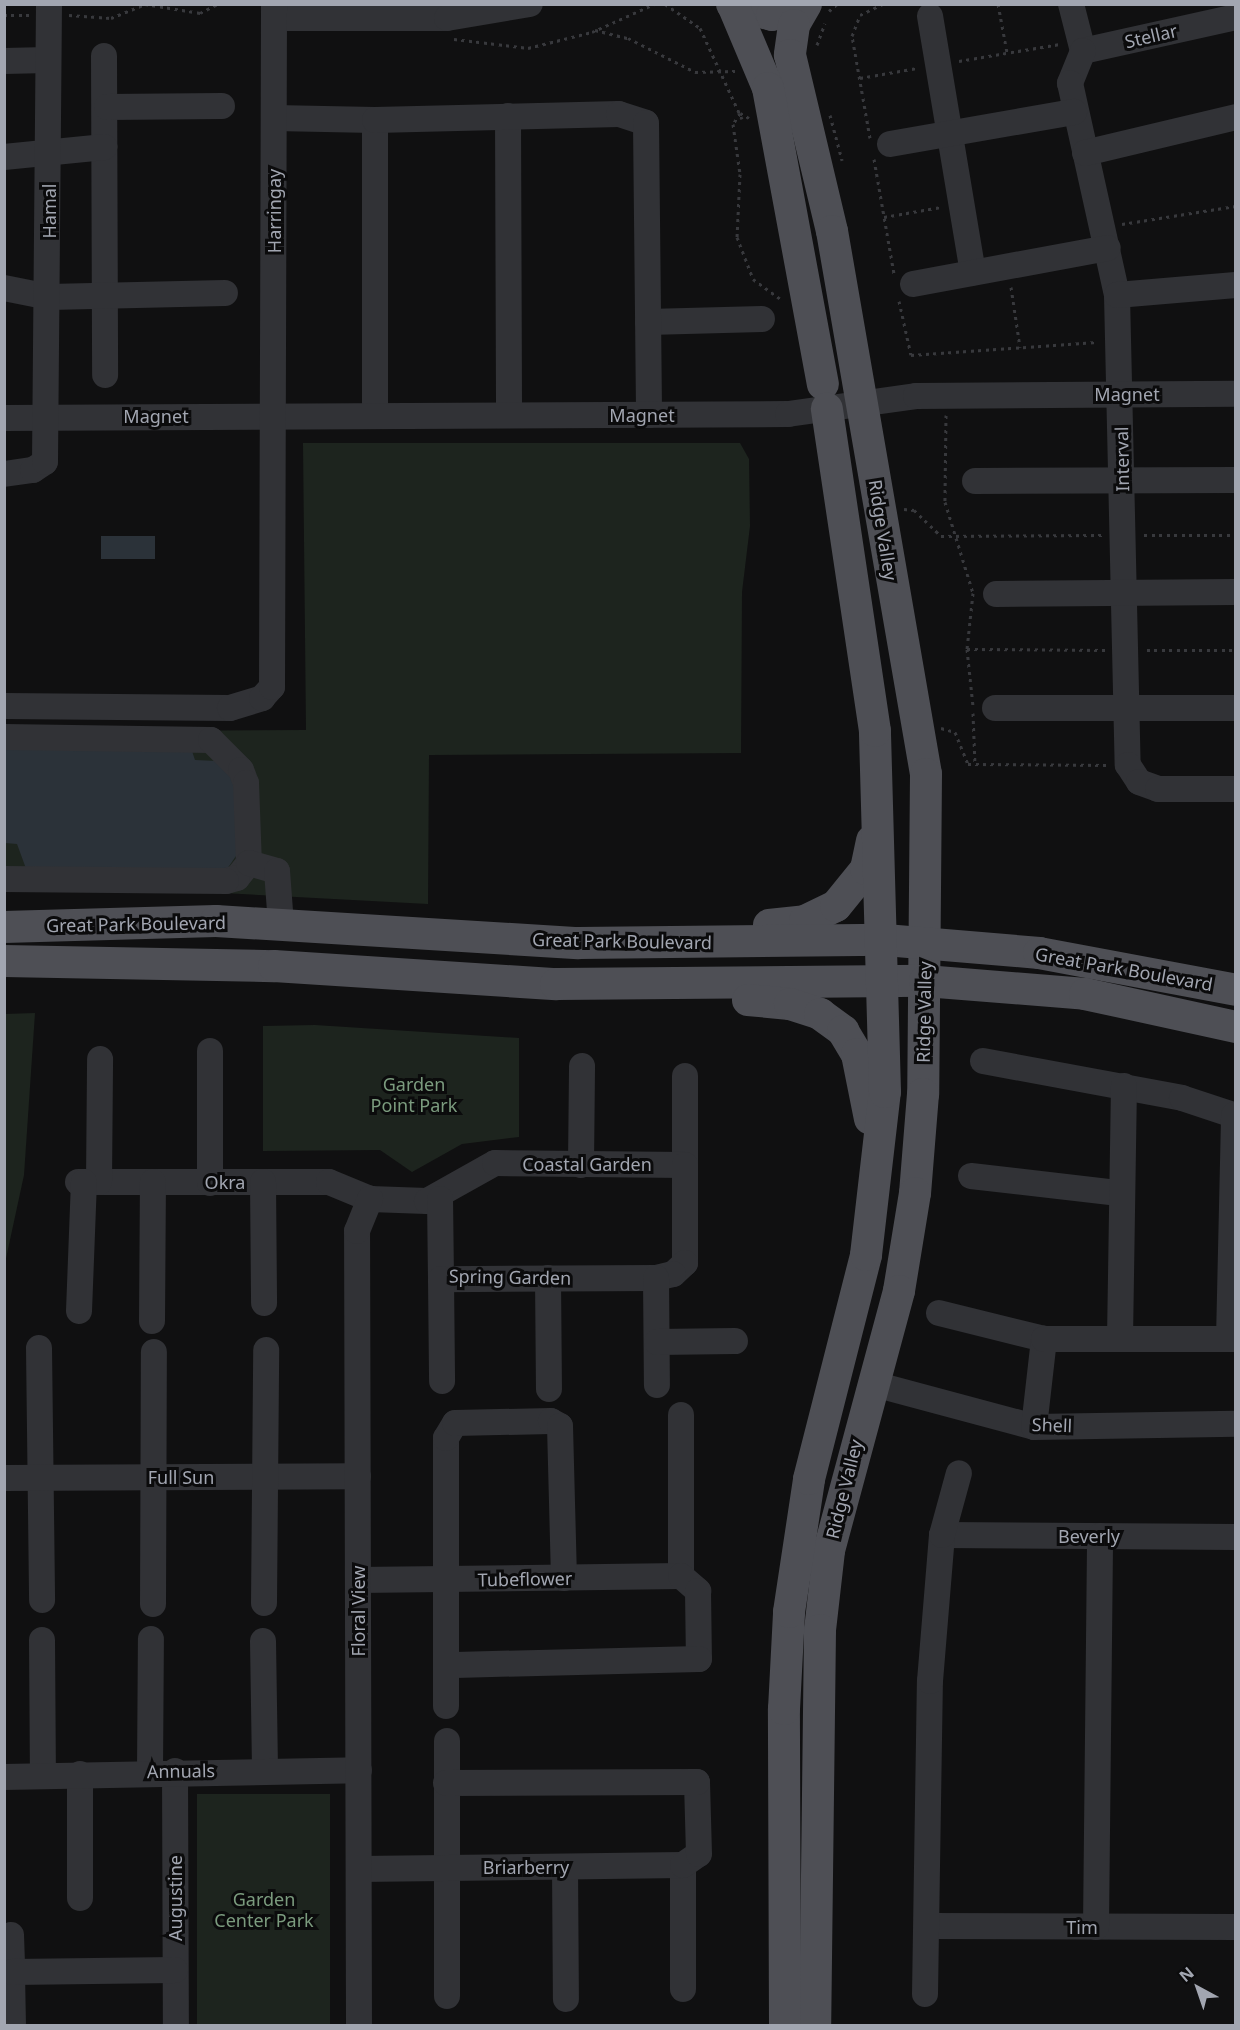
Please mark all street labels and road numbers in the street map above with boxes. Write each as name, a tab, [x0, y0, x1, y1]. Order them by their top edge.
street label: Stellar	[1123, 19, 1179, 53]
street label: Harringay	[263, 169, 285, 253]
street label: Hamal	[38, 183, 60, 239]
street label: Magnet	[1094, 383, 1160, 405]
street label: Magnet	[609, 404, 675, 426]
street label: Magnet	[123, 405, 189, 427]
street label: Interval	[1111, 426, 1133, 492]
street label: Ridge Valley	[864, 478, 902, 582]
street label: Great Park Boulevard	[46, 912, 226, 936]
street label: Great Park Boulevard	[532, 929, 712, 953]
street label: Great Park Boulevard	[1034, 943, 1214, 995]
street label: Ridge Valley	[912, 961, 936, 1063]
street label: Coastal Garden	[522, 1153, 652, 1175]
street label: Okra	[205, 1171, 245, 1193]
street label: Spring Garden	[449, 1265, 571, 1289]
street label: Shell	[1031, 1414, 1073, 1436]
street label: Ridge Valley	[821, 1437, 867, 1541]
street label: Full Sun	[148, 1466, 214, 1488]
street label: Beverly	[1058, 1525, 1120, 1547]
street label: Floral View	[347, 1566, 369, 1656]
street label: Tubeflower	[478, 1567, 572, 1591]
street label: Annuals	[147, 1760, 215, 1782]
street label: Augustine	[164, 1855, 186, 1941]
street label: Briarberry	[483, 1856, 569, 1878]
street label: Tim	[1066, 1916, 1098, 1938]

